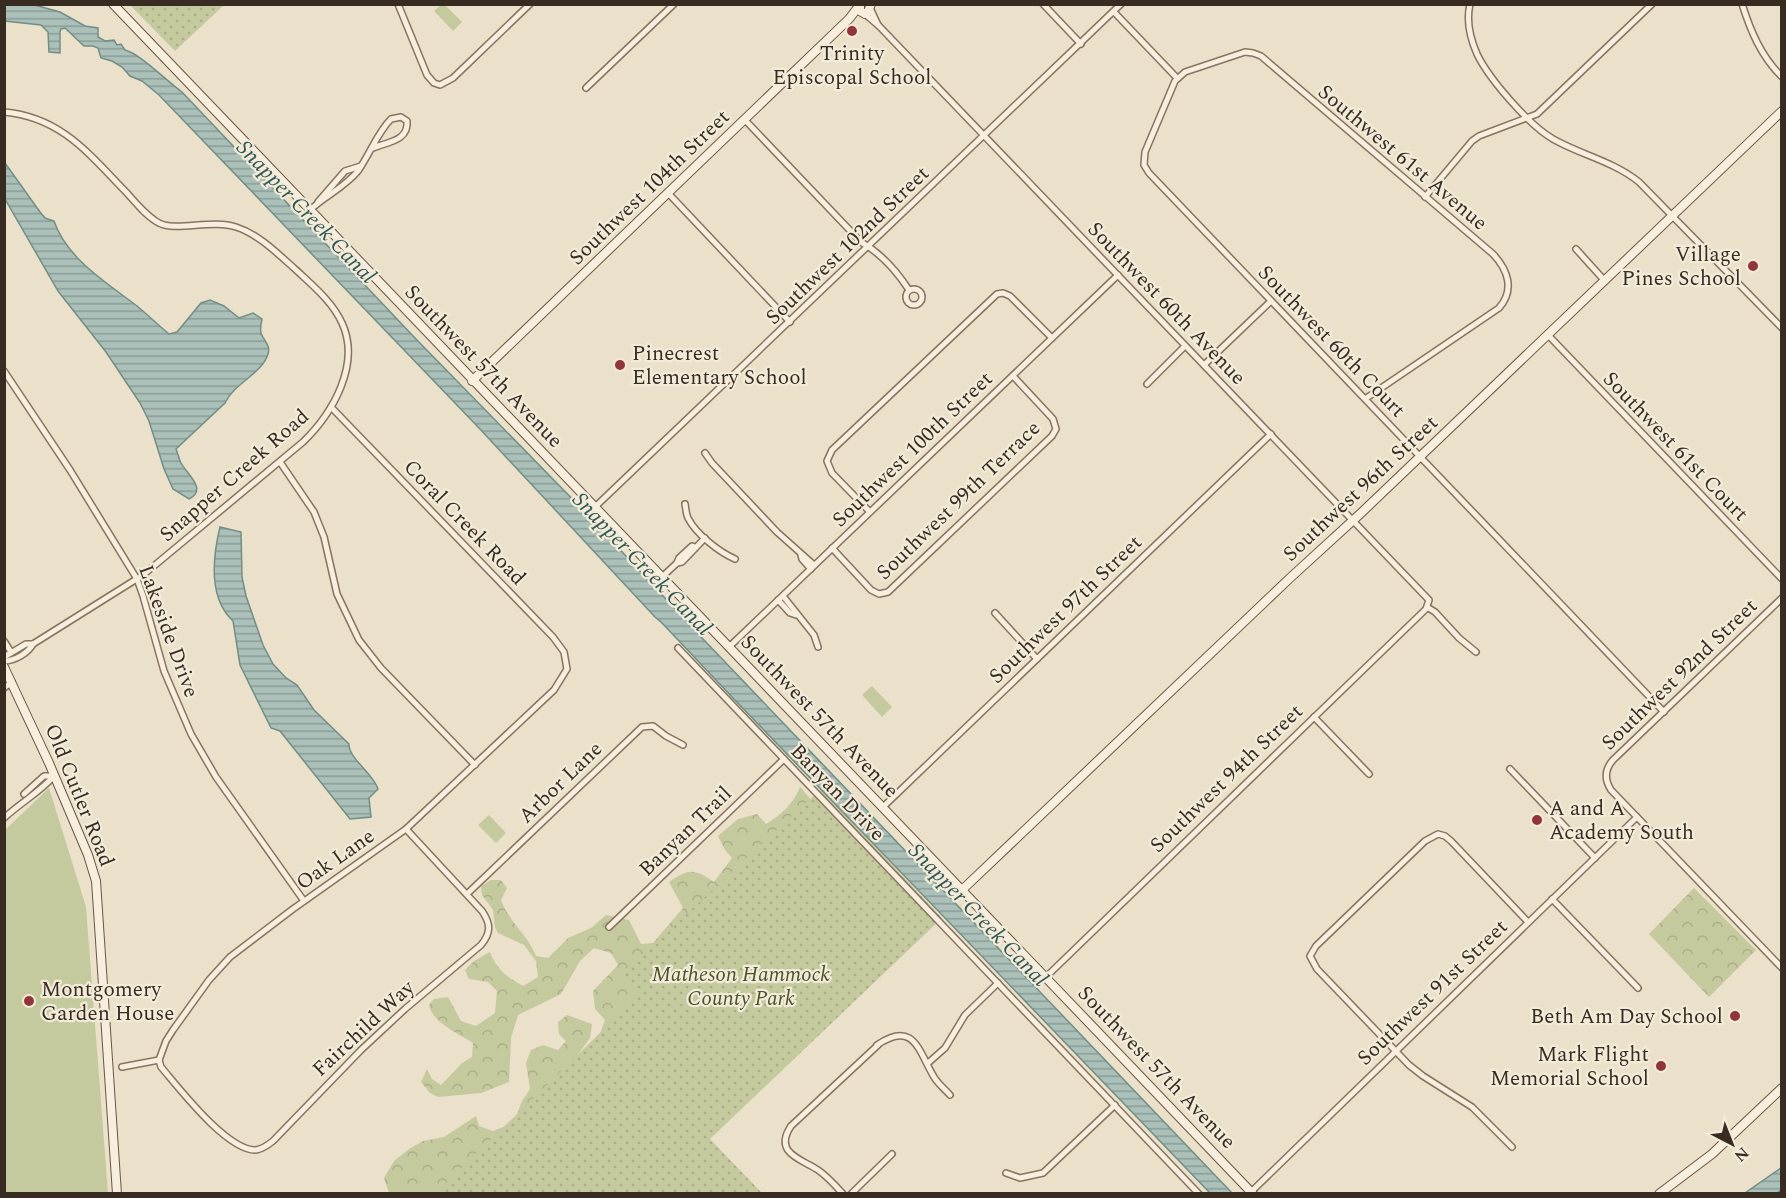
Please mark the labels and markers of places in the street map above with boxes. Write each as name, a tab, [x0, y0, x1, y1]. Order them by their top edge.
marker: Trinity Episcopal School	[845, 24, 859, 38]
place label: Trinity Episcopal School	[772, 38, 932, 94]
place label: Village Pines School	[1622, 239, 1741, 295]
marker: Village Pines School	[1746, 259, 1760, 273]
place label: Pinecrest Elementary School	[632, 338, 807, 394]
marker: Pinecrest Elementary School	[613, 358, 627, 372]
place label: A and A Academy South	[1549, 793, 1694, 849]
marker: A and A Academy South	[1530, 813, 1544, 827]
place label: Montgomery Garden House	[41, 974, 174, 1030]
marker: Montgomery Garden House	[22, 994, 36, 1008]
place label: Beth Am Day School	[1530, 1001, 1723, 1033]
marker: Beth Am Day School	[1728, 1009, 1742, 1023]
place label: Mark Flight Memorial School	[1490, 1039, 1649, 1095]
marker: Mark Flight Memorial School	[1654, 1059, 1668, 1073]

